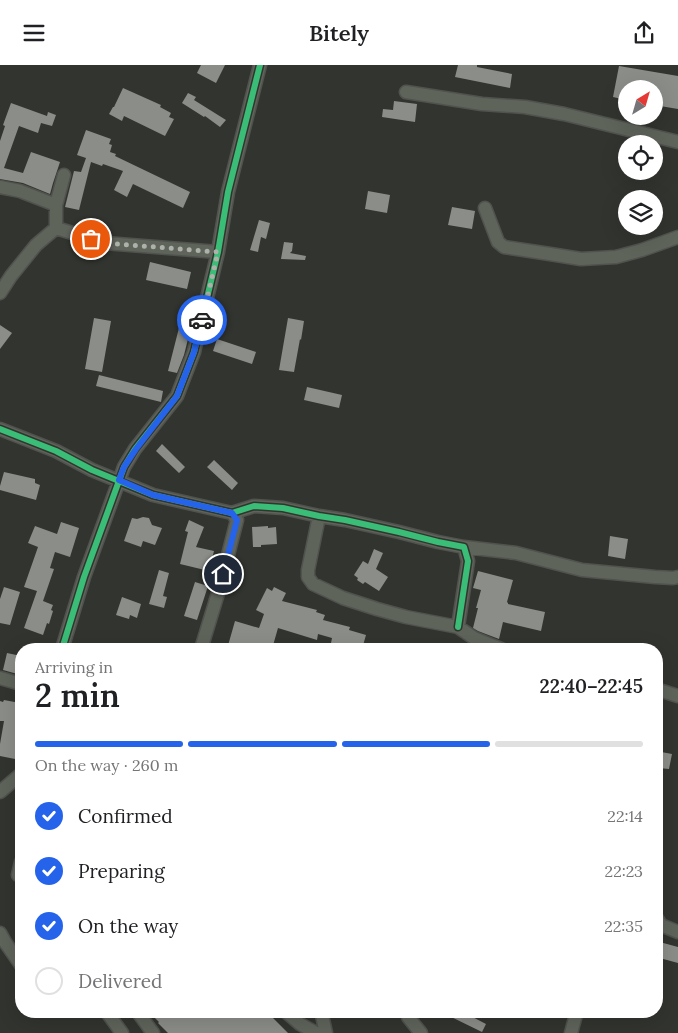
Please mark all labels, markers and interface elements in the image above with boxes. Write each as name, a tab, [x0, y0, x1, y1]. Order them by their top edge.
icon: menu	[20, 19, 48, 47]
text: Bitely	[309, 19, 369, 47]
icon: share	[630, 19, 658, 47]
north arrow	[618, 80, 662, 125]
map controls	[618, 80, 663, 235]
button: locate	[618, 135, 663, 180]
button: layers	[618, 190, 663, 235]
pin	[70, 218, 112, 260]
icon: bag	[77, 225, 105, 253]
courier	[177, 295, 227, 345]
icon: car	[188, 306, 216, 334]
pin	[202, 553, 244, 595]
icon: home	[209, 560, 237, 588]
text: Arriving in	[35, 657, 113, 677]
text: 22:40–22:45	[540, 674, 643, 698]
text: 2 min	[35, 675, 120, 716]
text: On the way · 260 m	[35, 755, 178, 775]
icon: check	[35, 802, 63, 830]
text: Confirmed	[78, 804, 173, 828]
text: 22:14	[607, 806, 643, 826]
icon: check	[35, 857, 63, 885]
text: Preparing	[78, 859, 165, 883]
text: 22:23	[605, 861, 643, 881]
icon: check	[35, 912, 63, 940]
text: On the way	[78, 914, 178, 938]
text: 22:35	[604, 916, 643, 936]
text: Delivered	[78, 969, 162, 993]

